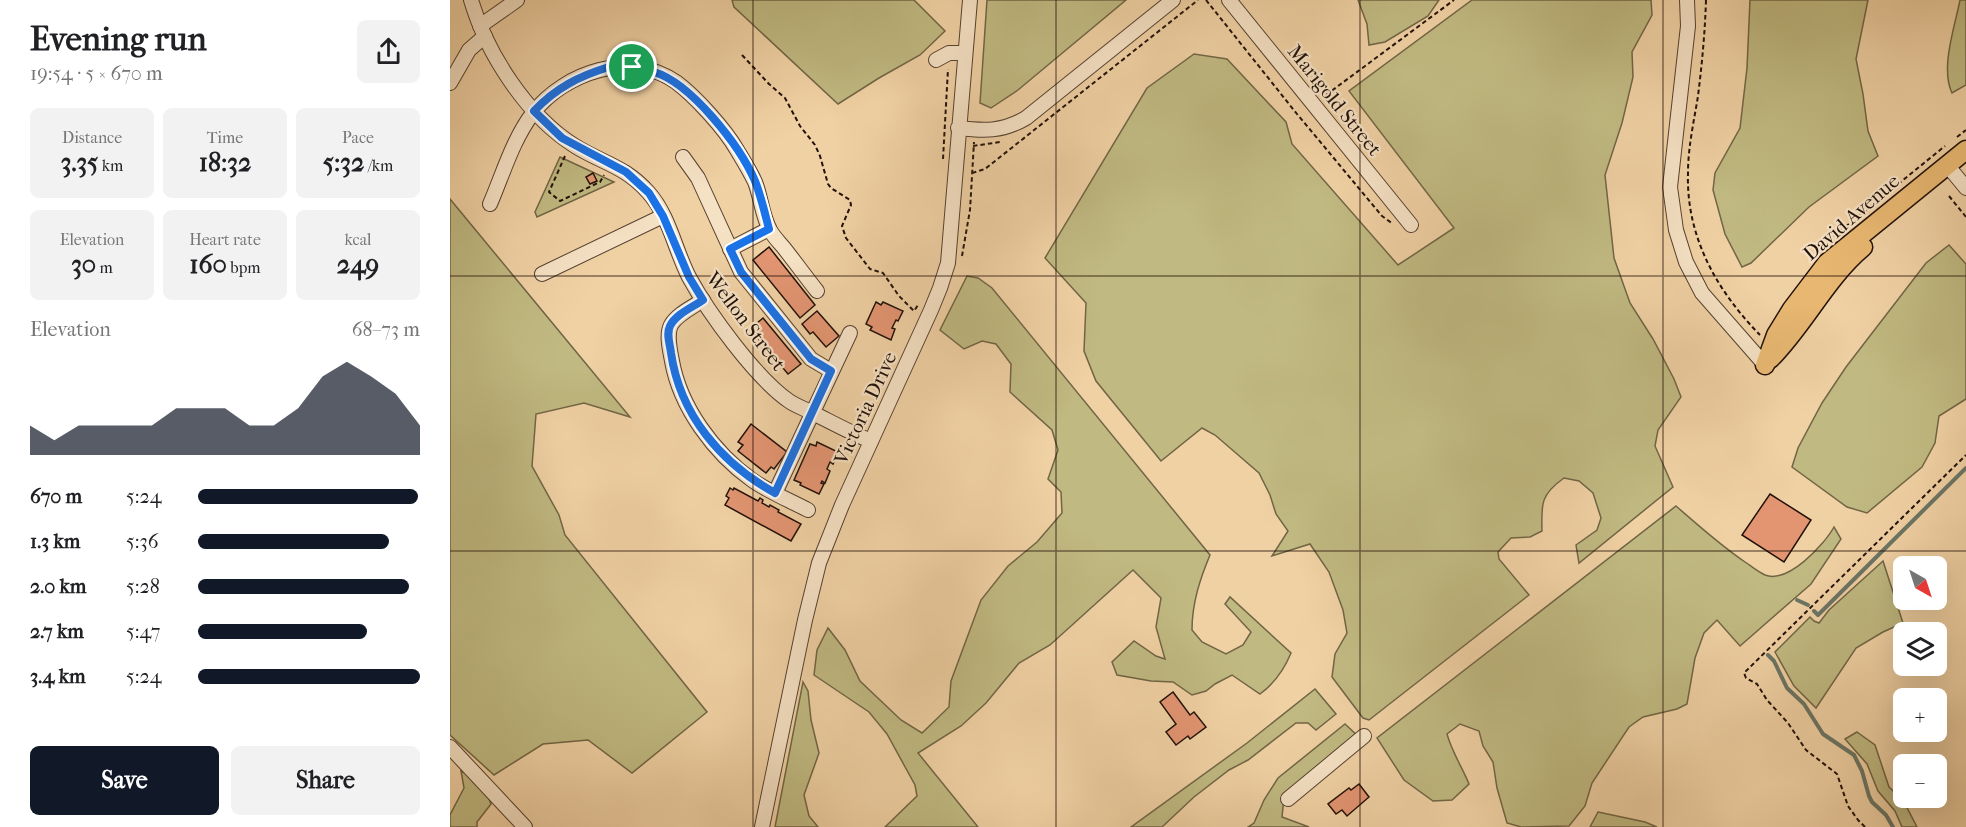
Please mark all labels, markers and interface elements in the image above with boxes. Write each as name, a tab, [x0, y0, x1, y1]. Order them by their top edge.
text: Evening run	[30, 20, 207, 59]
button: share	[357, 20, 420, 83]
street label: Marigold Street	[1283, 40, 1386, 160]
pin	[606, 41, 657, 92]
icon: arrive	[615, 50, 648, 83]
text: 19:54 · 5 × 670 m	[30, 62, 163, 85]
text: Distance	[62, 128, 122, 147]
text: Time	[207, 128, 243, 147]
text: Pace	[342, 128, 374, 147]
text: 3.35	[61, 147, 98, 178]
text: 18:32	[199, 147, 251, 178]
text: 5:32	[323, 147, 364, 178]
text: km	[98, 156, 123, 175]
text: /km	[364, 156, 393, 175]
street label: David Avenue	[1799, 169, 1904, 265]
text: Elevation	[60, 230, 124, 249]
text: Heart rate	[189, 230, 261, 249]
text: kcal	[345, 230, 371, 249]
text: 30	[71, 249, 96, 280]
text: 160	[189, 249, 227, 280]
text: 249	[337, 249, 379, 280]
text: m	[96, 258, 113, 277]
text: bpm	[227, 258, 261, 277]
street label: Wellon Street	[700, 267, 790, 375]
text: Elevation	[30, 318, 111, 341]
text: 68–73 m	[352, 318, 420, 341]
street label: Victoria Drive	[829, 348, 902, 469]
text: 670 m	[30, 485, 82, 508]
text: 5:24	[126, 485, 162, 508]
text: 1.3 km	[30, 530, 80, 553]
text: 5:36	[126, 530, 159, 553]
north arrow	[1893, 556, 1947, 610]
map controls	[1893, 556, 1947, 808]
text: 2.0 km	[30, 575, 86, 598]
text: 5:28	[126, 575, 160, 598]
text: 2.7 km	[30, 620, 84, 643]
text: 5:47	[126, 620, 160, 643]
button: layers	[1893, 622, 1947, 676]
text: 3.4 km	[30, 665, 86, 688]
text: 5:24	[126, 665, 162, 688]
button: +	[1893, 688, 1947, 742]
button: Save	[30, 746, 219, 815]
button: Share	[231, 746, 420, 815]
button: −	[1893, 754, 1947, 808]

